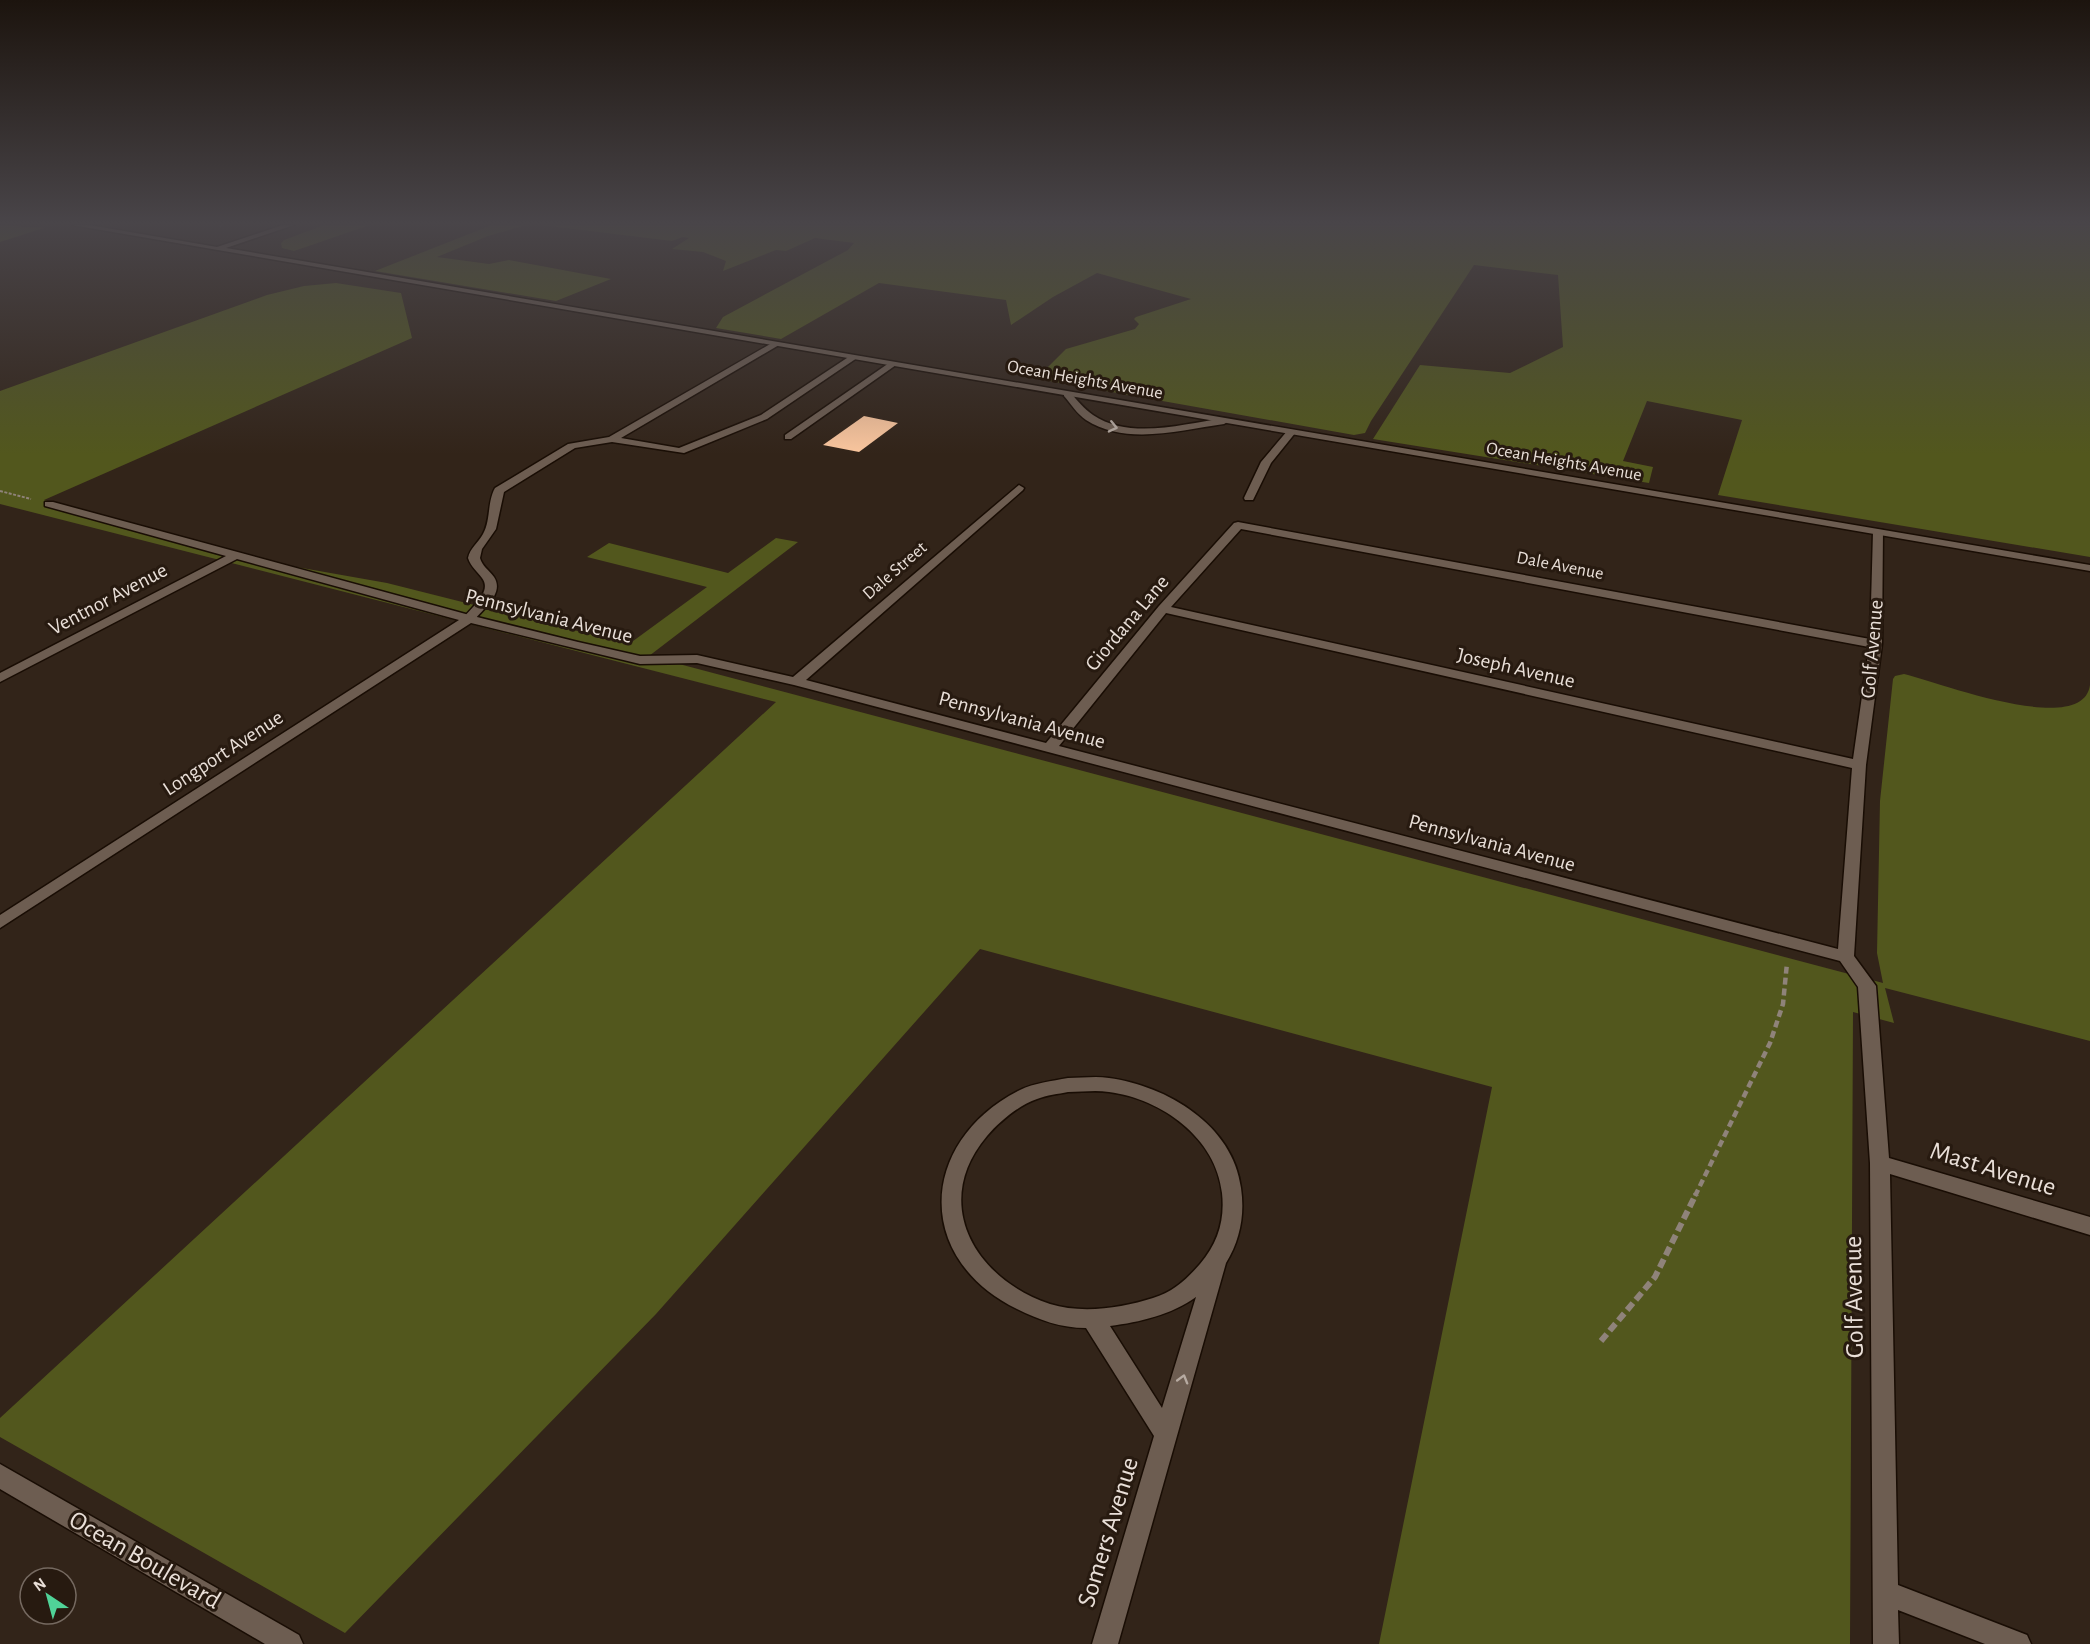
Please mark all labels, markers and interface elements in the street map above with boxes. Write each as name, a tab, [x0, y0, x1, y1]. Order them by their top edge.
street label: Ocean Heights Avenue	[1006, 357, 1164, 403]
one-way arrow	[1108, 420, 1118, 433]
street label: Ocean Heights Avenue	[1485, 439, 1643, 485]
street label: Dale Street	[860, 538, 931, 603]
street label: Dale Avenue	[1515, 549, 1605, 583]
street label: Ventnor Avenue	[45, 559, 171, 639]
street label: Giordana Lane	[1081, 571, 1173, 675]
street label: Pennsylvania Avenue	[463, 585, 635, 647]
street label: Golf Avenue	[1857, 599, 1887, 699]
street label: Joseph Avenue	[1455, 644, 1577, 692]
street label: Pennsylvania Avenue	[936, 688, 1108, 752]
street label: Longport Avenue	[159, 706, 287, 800]
street label: Pennsylvania Avenue	[1406, 811, 1578, 875]
street label: Mast Avenue	[1927, 1138, 2059, 1200]
street label: Golf Avenue	[1840, 1236, 1868, 1358]
one-way arrow	[1176, 1375, 1188, 1385]
street label: Somers Avenue	[1073, 1454, 1143, 1610]
street label: Ocean Boulevard	[65, 1506, 225, 1614]
north arrow	[18, 1566, 78, 1626]
text: N	[31, 1575, 49, 1594]

